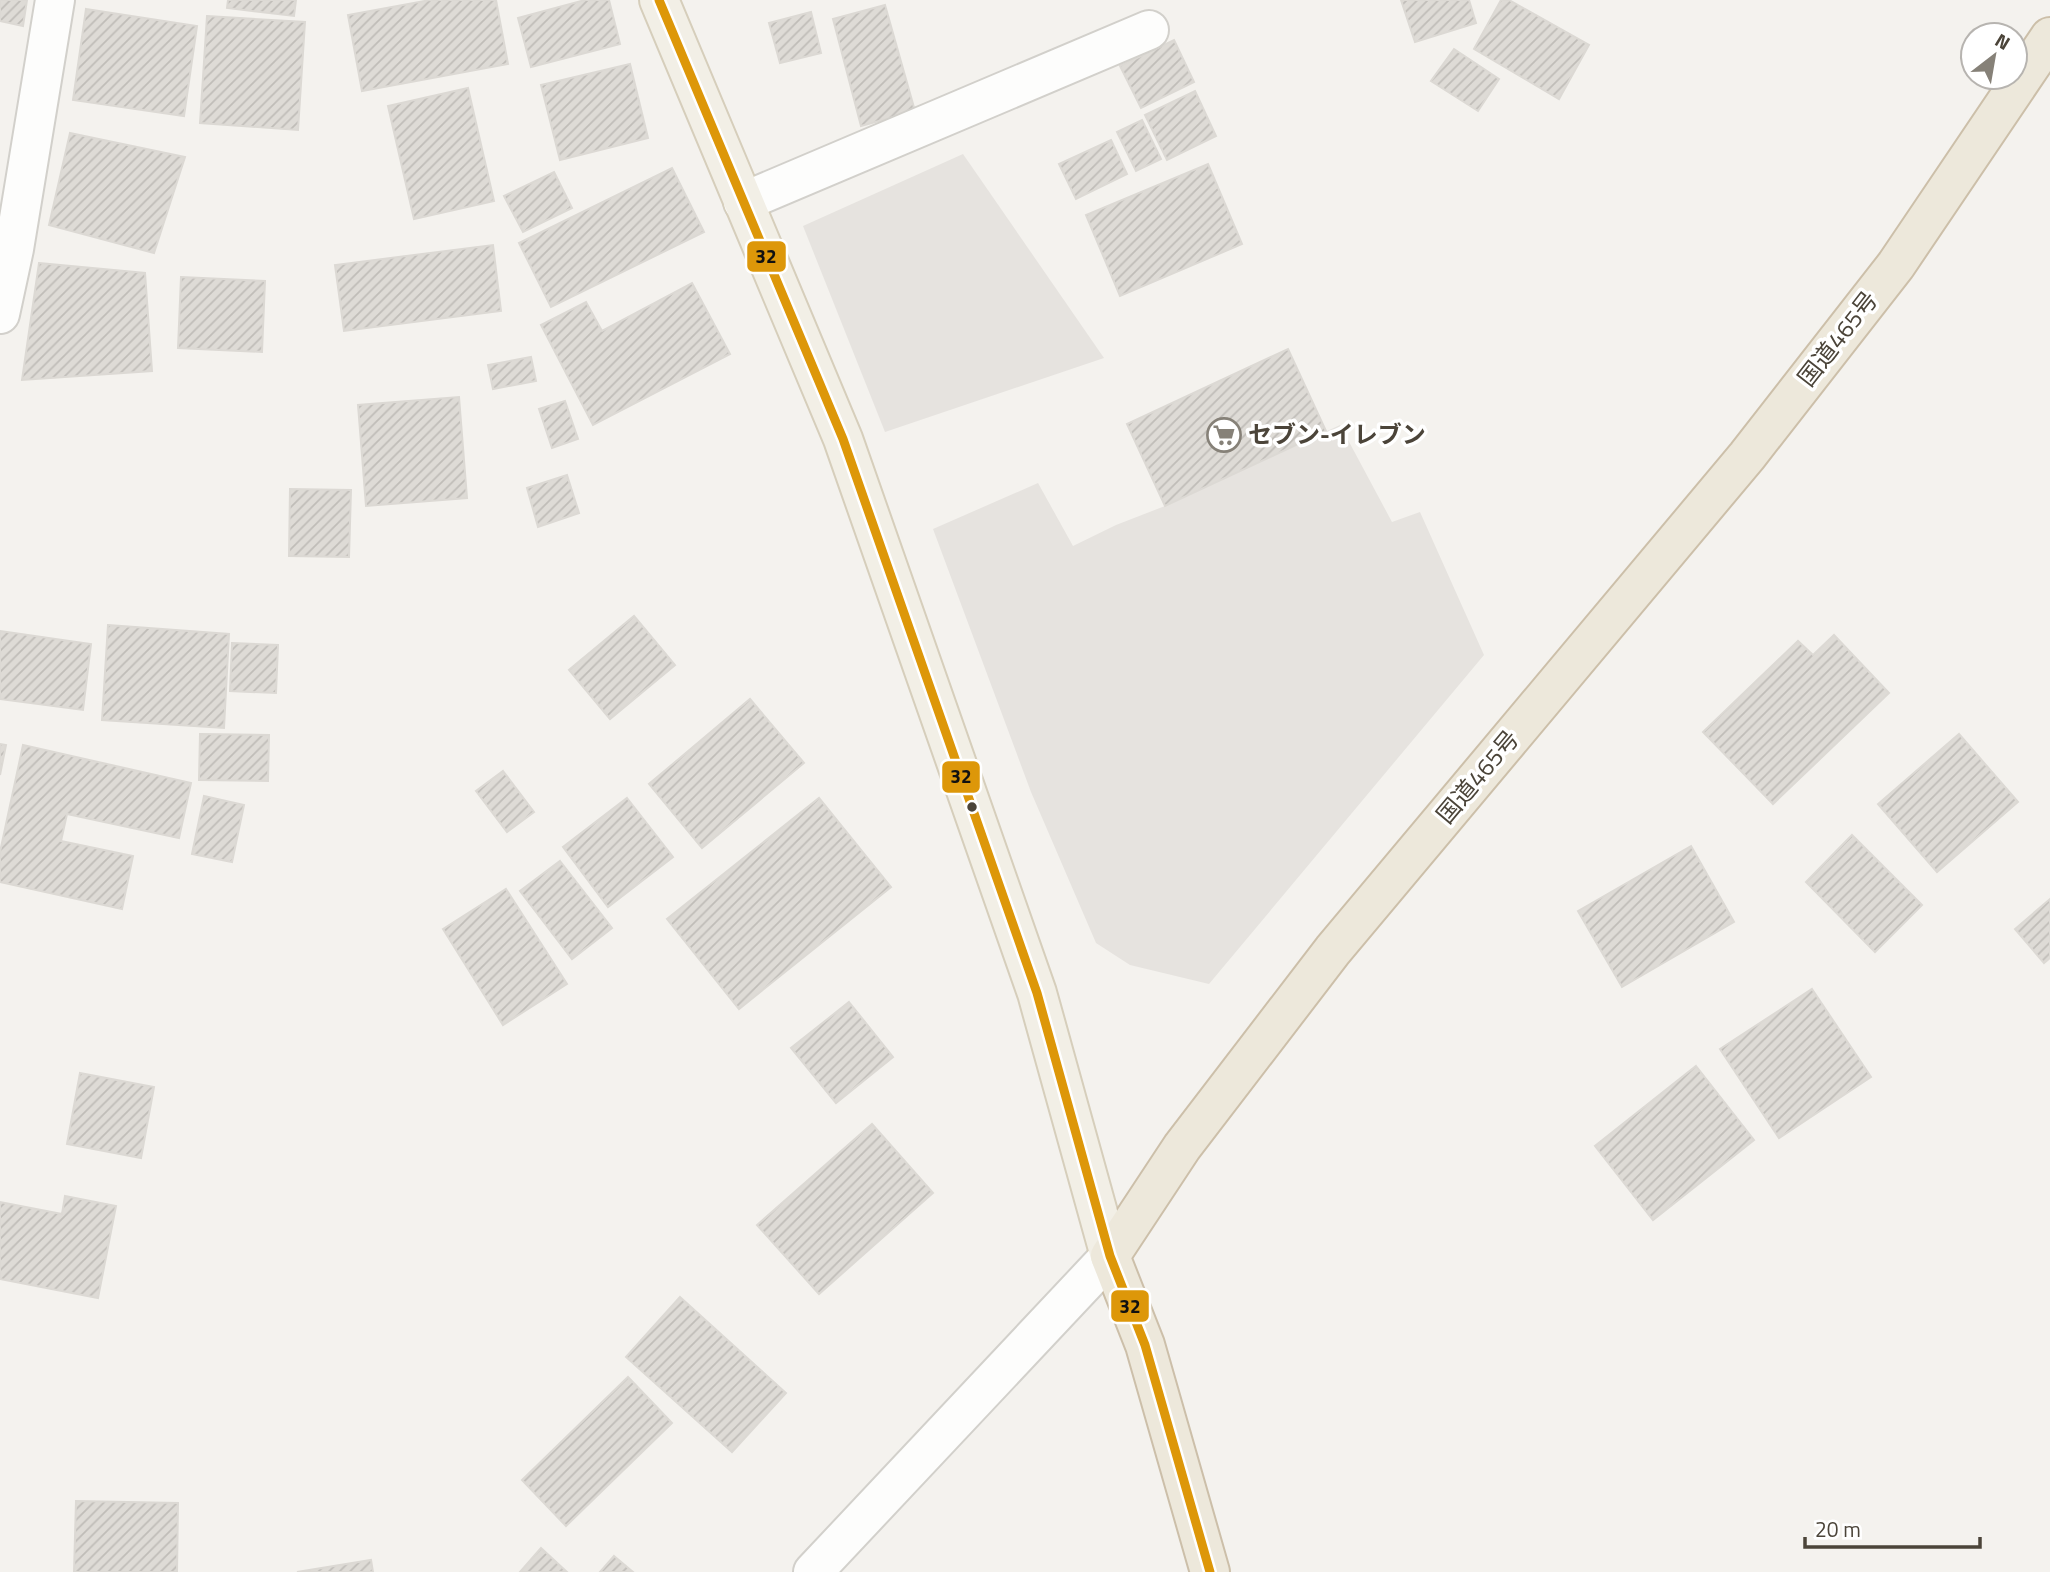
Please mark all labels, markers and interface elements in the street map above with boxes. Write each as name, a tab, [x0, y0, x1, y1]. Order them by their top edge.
north arrow	[1959, 21, 2029, 91]
text: N	[1990, 25, 2016, 57]
line badge: 32	[746, 240, 787, 273]
text: 32	[755, 241, 777, 270]
street label: 国道465号	[1788, 283, 1886, 394]
supermarket icon: セブン-イレブン	[1205, 416, 1243, 454]
place label: セブン-イレブン	[1248, 416, 1426, 452]
street label: 国道465号	[1427, 722, 1527, 831]
line badge: 32	[941, 760, 981, 794]
text: 32	[950, 761, 972, 790]
unlabelled marker	[965, 800, 979, 814]
line badge: 32	[1110, 1289, 1150, 1323]
text: 32	[1119, 1291, 1141, 1320]
scale bar	[1805, 1506, 1980, 1550]
text: 20 m	[1815, 1513, 1861, 1545]

